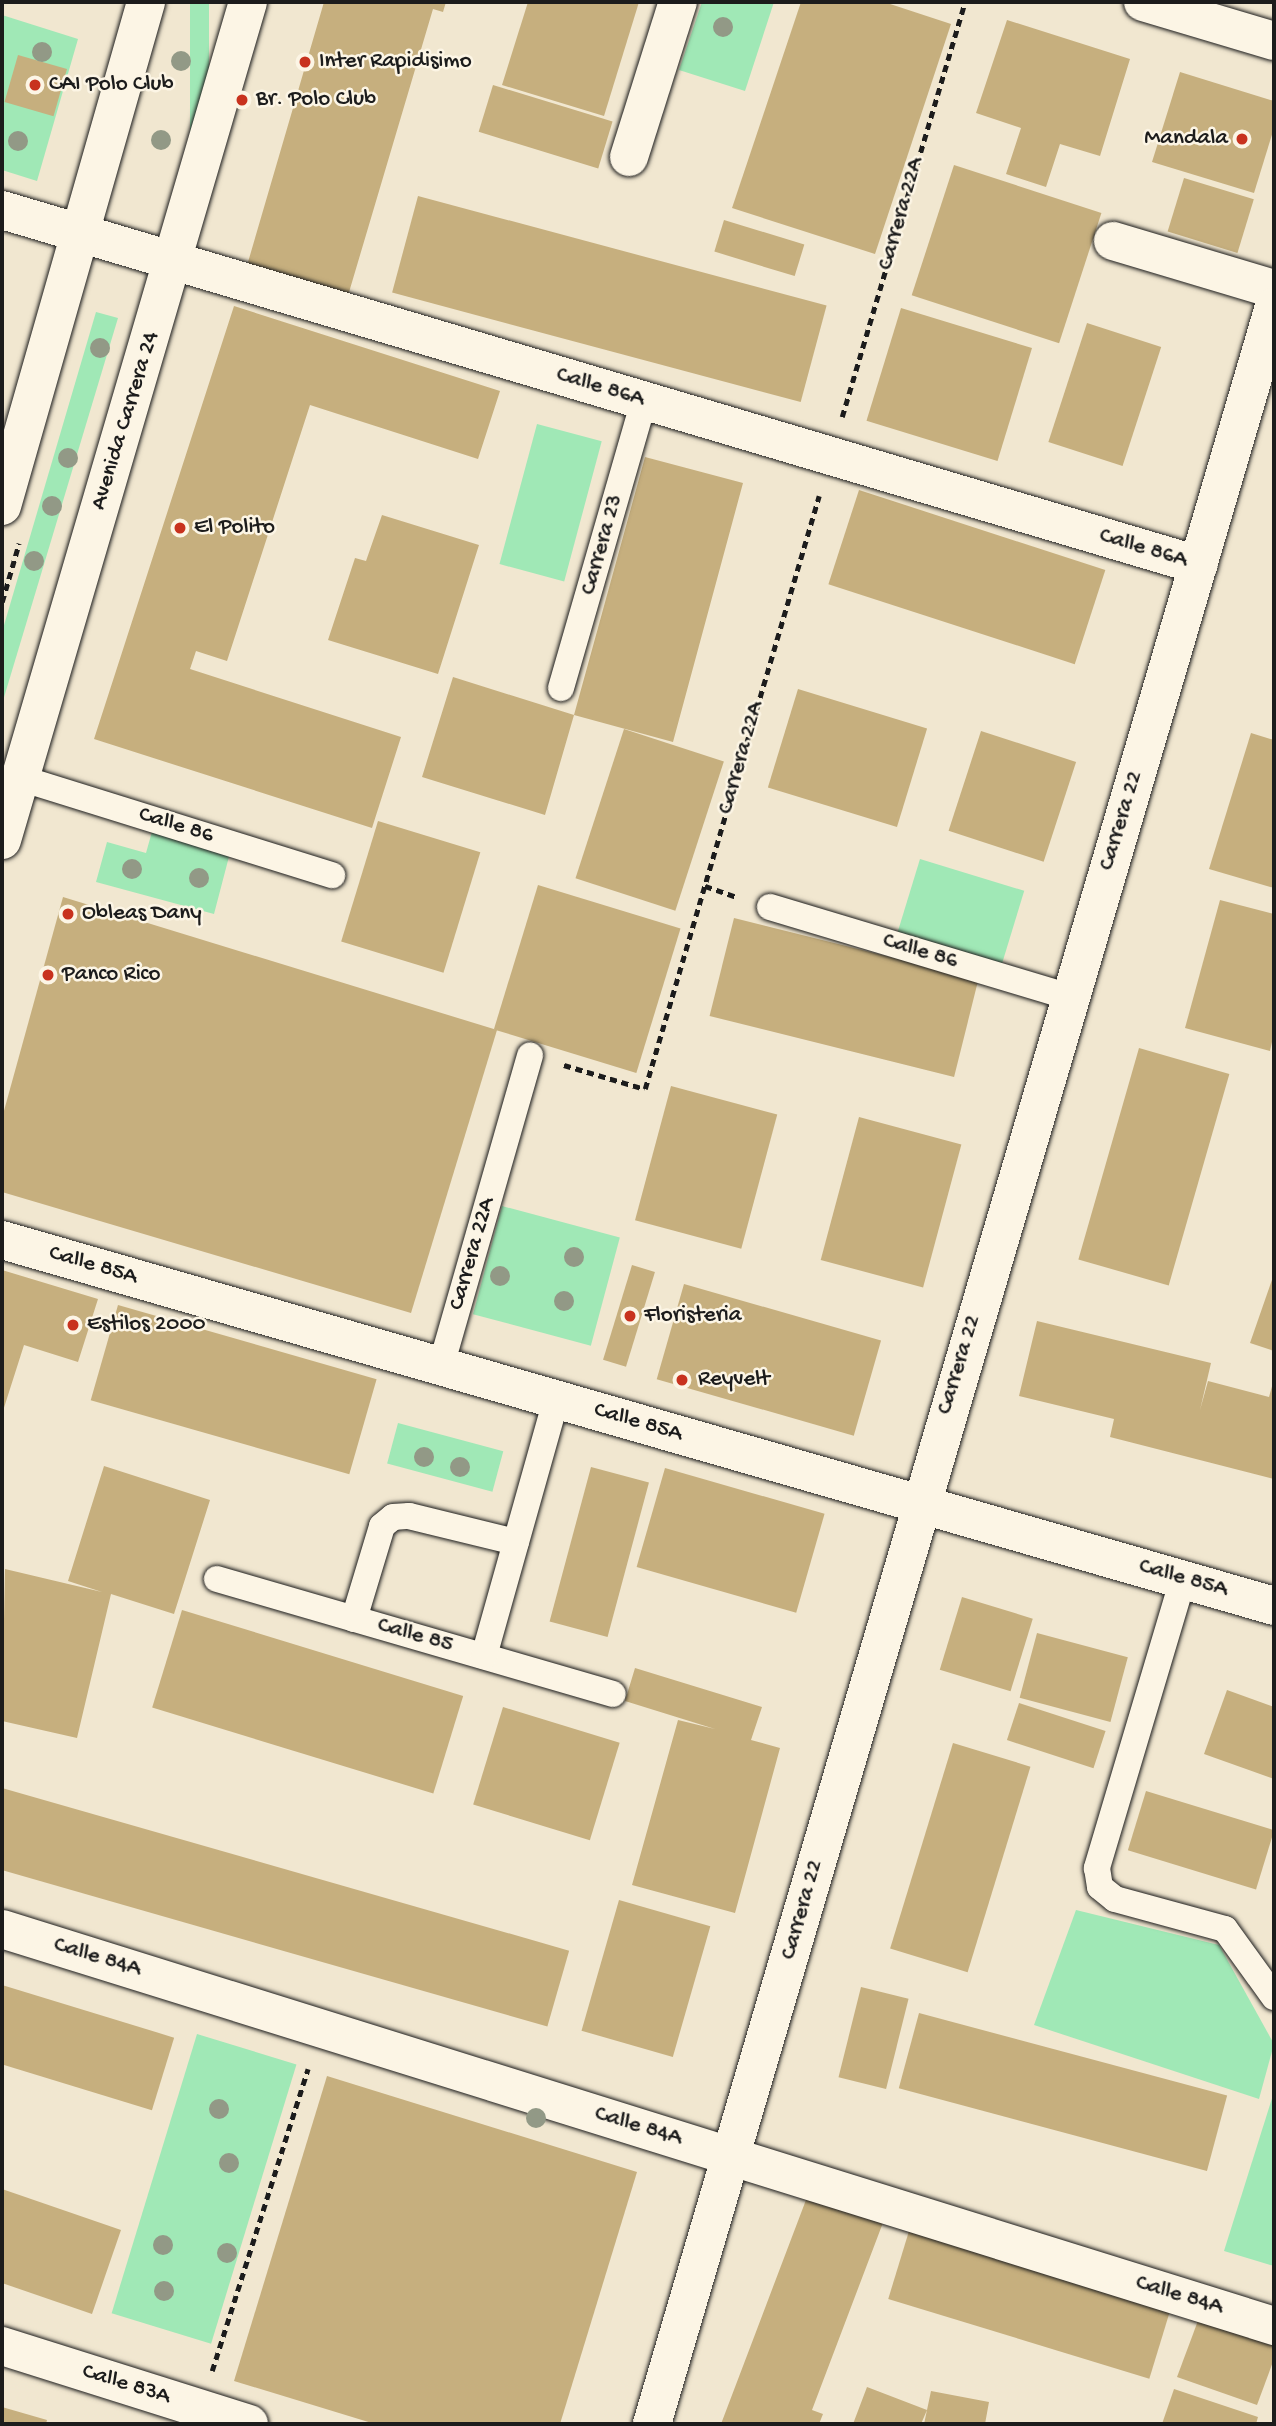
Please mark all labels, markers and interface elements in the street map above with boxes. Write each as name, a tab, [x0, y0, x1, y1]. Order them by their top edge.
place label: Inter Rapidisimo	[319, 48, 472, 76]
marker: Inter Rapidisimo	[297, 54, 313, 70]
place label: CAI Polo Club	[49, 71, 174, 99]
marker: CAI Polo Club	[27, 77, 43, 93]
place label: Br. Polo Club	[256, 86, 376, 114]
marker: Br. Polo Club	[234, 92, 250, 108]
place label: Mandala	[1144, 125, 1228, 153]
marker: Mandala	[1234, 131, 1250, 147]
street label: Carrera 22A	[873, 155, 931, 273]
street label: Avenida Carrera 24	[86, 328, 166, 514]
street label: Calle 86A	[553, 362, 647, 414]
street label: Carrera 23	[576, 492, 630, 598]
place label: El Polito	[194, 514, 275, 542]
marker: El Polito	[172, 520, 188, 536]
street label: Calle 86A	[1096, 523, 1190, 575]
street label: Carrera 22A	[713, 699, 771, 817]
street label: Carrera 22	[1094, 768, 1150, 874]
street label: Calle 86	[135, 802, 217, 850]
place label: Obleas Dany	[82, 900, 202, 928]
marker: Obleas Dany	[60, 906, 76, 922]
street label: Calle 86	[879, 928, 961, 976]
place label: Panco Rico	[62, 961, 160, 989]
marker: Panco Rico	[40, 967, 56, 983]
street label: Carrera 22A	[444, 1195, 502, 1313]
street label: Calle 85A	[45, 1240, 141, 1292]
place label: Floristeria	[644, 1302, 742, 1330]
marker: Floristeria	[622, 1308, 638, 1324]
place label: Estilos 2000	[87, 1311, 206, 1339]
street label: Carrera 22	[932, 1312, 988, 1418]
marker: Estilos 2000	[65, 1317, 81, 1333]
place label: Reyvelt	[698, 1366, 770, 1394]
marker: Reyvelt	[672, 1370, 692, 1390]
street label: Calle 85A	[590, 1397, 686, 1449]
street label: Calle 85A	[1135, 1553, 1231, 1605]
street label: Calle 85	[374, 1612, 456, 1660]
street label: Carrera 22	[776, 1857, 830, 1963]
street label: Calle 84A	[50, 1932, 144, 1984]
street label: Calle 84A	[591, 2101, 685, 2153]
street label: Calle 84A	[1132, 2270, 1226, 2322]
street label: Calle 83A	[79, 2359, 173, 2411]

